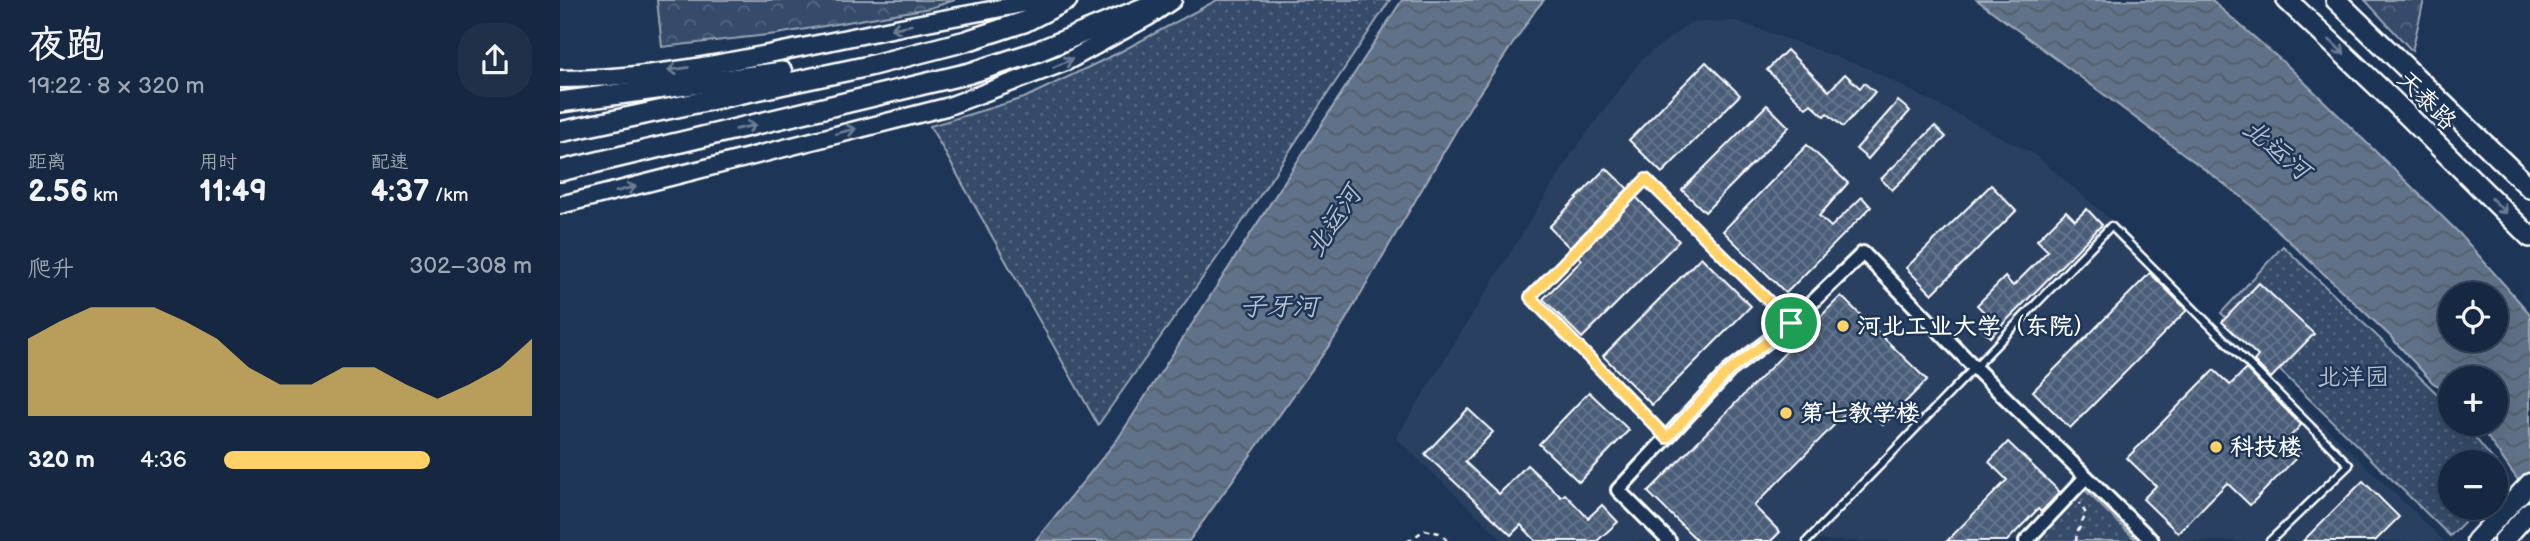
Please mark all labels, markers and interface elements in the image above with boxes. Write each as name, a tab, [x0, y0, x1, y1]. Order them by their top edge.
one-way arrow	[890, 21, 913, 34]
text: 夜跑	[28, 23, 104, 68]
button: share	[458, 23, 532, 97]
one-way arrow	[2328, 38, 2345, 55]
one-way arrow	[1052, 56, 1073, 69]
one-way arrow	[667, 63, 690, 76]
street label: 天泰路	[2391, 65, 2462, 136]
text: 19:22 · 8 × 320 m	[28, 72, 205, 100]
water label: 北运河	[2236, 113, 2319, 190]
one-way arrow	[734, 120, 757, 134]
one-way arrow	[835, 124, 857, 137]
text: 距离	[28, 151, 66, 174]
text: 用时	[199, 151, 237, 174]
text: 配速	[371, 151, 409, 174]
text: 2.56	[28, 174, 88, 210]
text: 11:49	[199, 174, 267, 210]
text: 4:37	[371, 174, 430, 210]
water label: 北运河	[1300, 177, 1371, 263]
one-way arrow	[615, 181, 637, 194]
text: km	[88, 184, 118, 207]
text: /km	[430, 184, 468, 207]
one-way arrow	[2491, 198, 2508, 215]
text: 302–308 m	[409, 252, 532, 280]
text: 爬升	[28, 255, 74, 283]
map controls	[2438, 282, 2508, 520]
button: locate	[2438, 282, 2508, 352]
water label: 子牙河	[1240, 292, 1322, 323]
pin	[1761, 293, 1821, 353]
icon: arrive	[1772, 304, 1810, 342]
place label: 河北工业大学（东院）	[1857, 312, 2097, 341]
marker: 河北工业大学（东院）	[1835, 318, 1851, 334]
park label: 北洋园	[2317, 363, 2389, 392]
button: +	[2438, 366, 2508, 436]
place label: 第七教学楼	[1800, 399, 1920, 428]
marker: 第七教学楼	[1778, 405, 1794, 421]
place label: 科技楼	[2230, 433, 2302, 462]
marker: 科技楼	[2208, 439, 2224, 455]
text: 320 m	[28, 446, 95, 474]
text: 4:36	[140, 446, 187, 474]
button: −	[2438, 450, 2508, 520]

